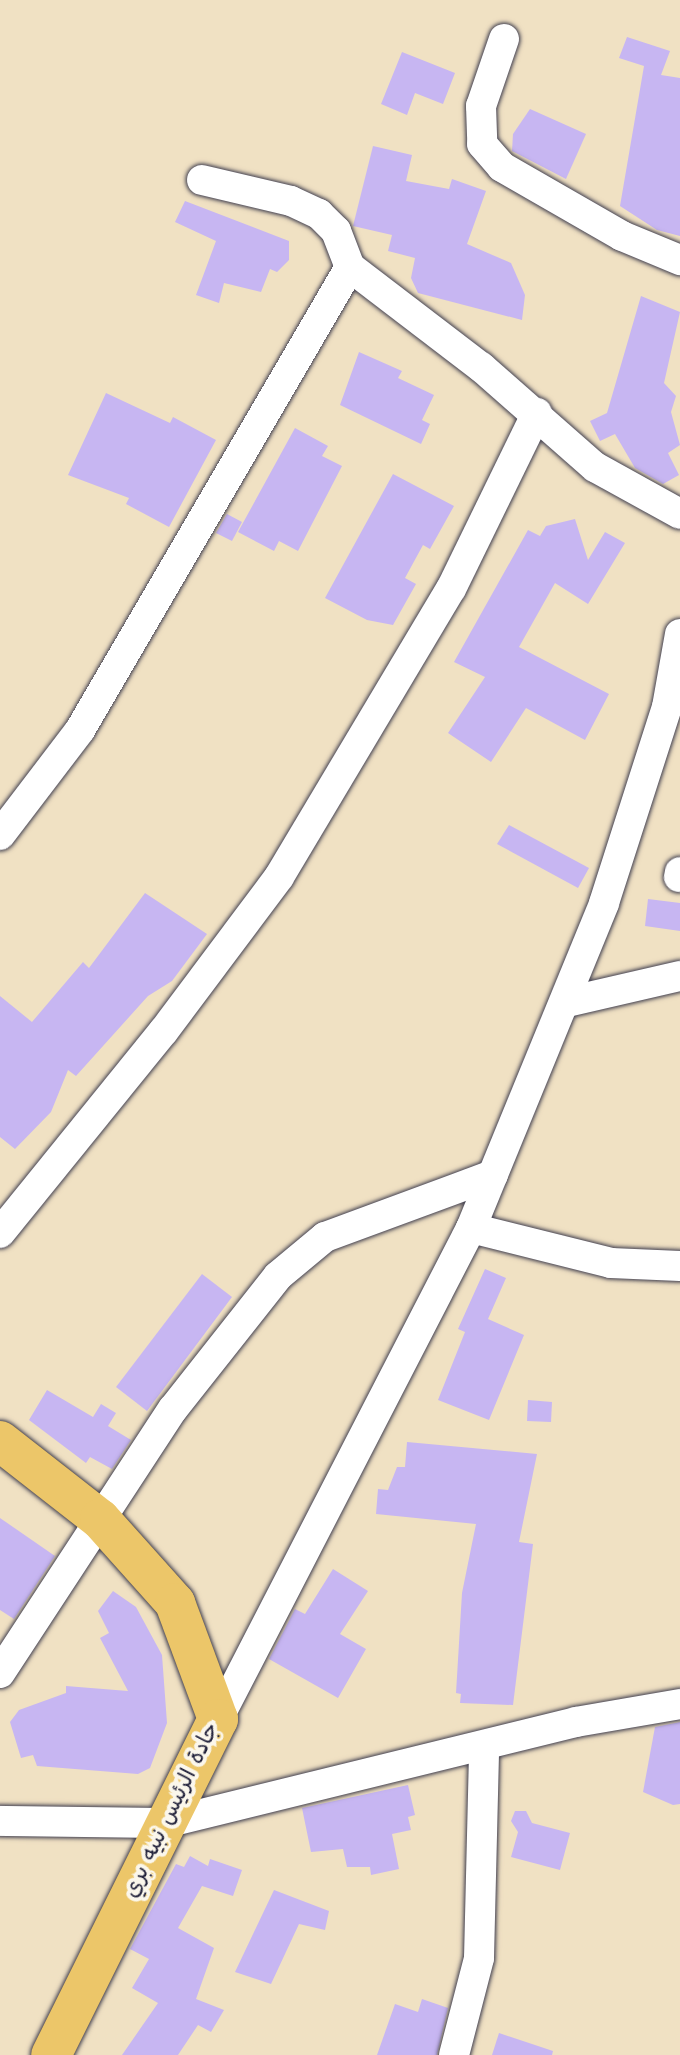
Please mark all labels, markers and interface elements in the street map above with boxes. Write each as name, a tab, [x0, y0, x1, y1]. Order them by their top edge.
street label: جادة الرئيس نبيه بري	[117, 1718, 225, 1902]

